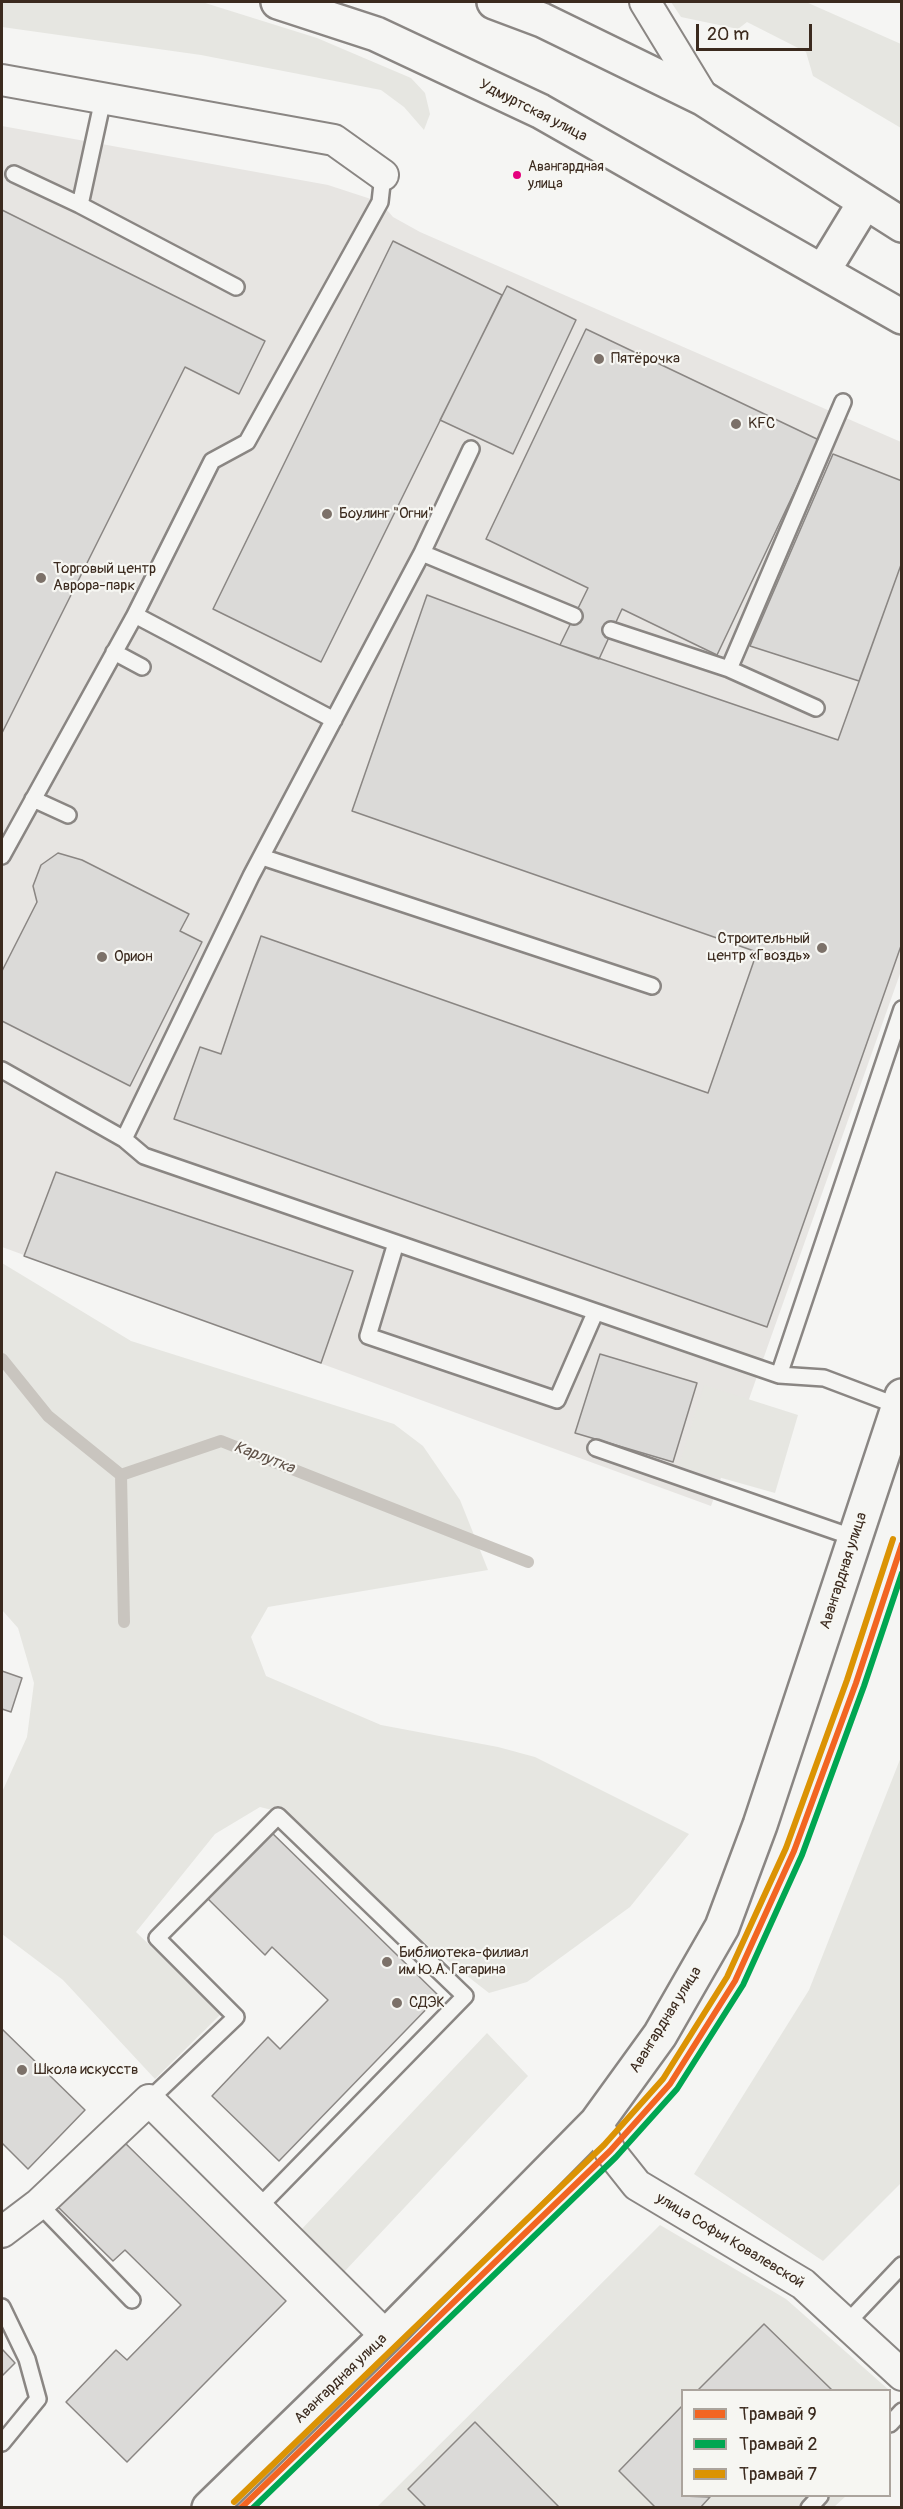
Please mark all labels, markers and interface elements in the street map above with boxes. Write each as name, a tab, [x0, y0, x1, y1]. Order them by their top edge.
scale bar	[699, 12, 814, 50]
text: 20 m	[707, 23, 749, 46]
street label: Удмуртская улица	[476, 76, 590, 146]
place label: Авангардная улица	[528, 159, 604, 192]
marker: Авангардная улица	[511, 169, 523, 181]
place label: Пятёрочка	[611, 350, 680, 368]
marker: Пятёрочка	[592, 352, 606, 366]
place label: KFC	[748, 415, 775, 433]
marker: KFC	[729, 417, 743, 431]
place label: Боулинг "Огни"	[339, 505, 434, 523]
marker: Боулинг "Огни"	[320, 507, 334, 521]
place label: Торговый центр Аврора-парк	[53, 560, 156, 595]
marker: Торговый центр Аврора-парк	[34, 571, 48, 585]
place label: Строительный центр «Гвоздь»	[707, 930, 810, 965]
marker: Строительный центр «Гвоздь»	[815, 941, 829, 955]
place label: Орион	[114, 948, 153, 966]
marker: Орион	[95, 950, 109, 964]
water label: Карлутка	[231, 1438, 297, 1478]
street label: Авангардная улица	[817, 1510, 871, 1632]
place label: Библиотека-филиал им Ю.А. Гагарина	[399, 1944, 529, 1979]
marker: Библиотека-филиал им Ю.А. Гагарина	[380, 1955, 394, 1969]
street label: Авангардная улица	[626, 1964, 706, 2076]
place label: СДЭК	[409, 1994, 445, 2012]
marker: СДЭК	[390, 1996, 404, 2010]
place label: Школа искусств	[34, 2061, 138, 2079]
marker: Школа искусств	[15, 2063, 29, 2077]
street label: улица Софьи Ковалевской	[653, 2190, 807, 2292]
street label: Авангардная улица	[291, 2330, 391, 2428]
legend	[681, 2389, 891, 2497]
text: Трамвай 9	[739, 2403, 817, 2426]
text: Трамвай 2	[739, 2433, 818, 2456]
text: Трамвай 7	[739, 2463, 817, 2486]

